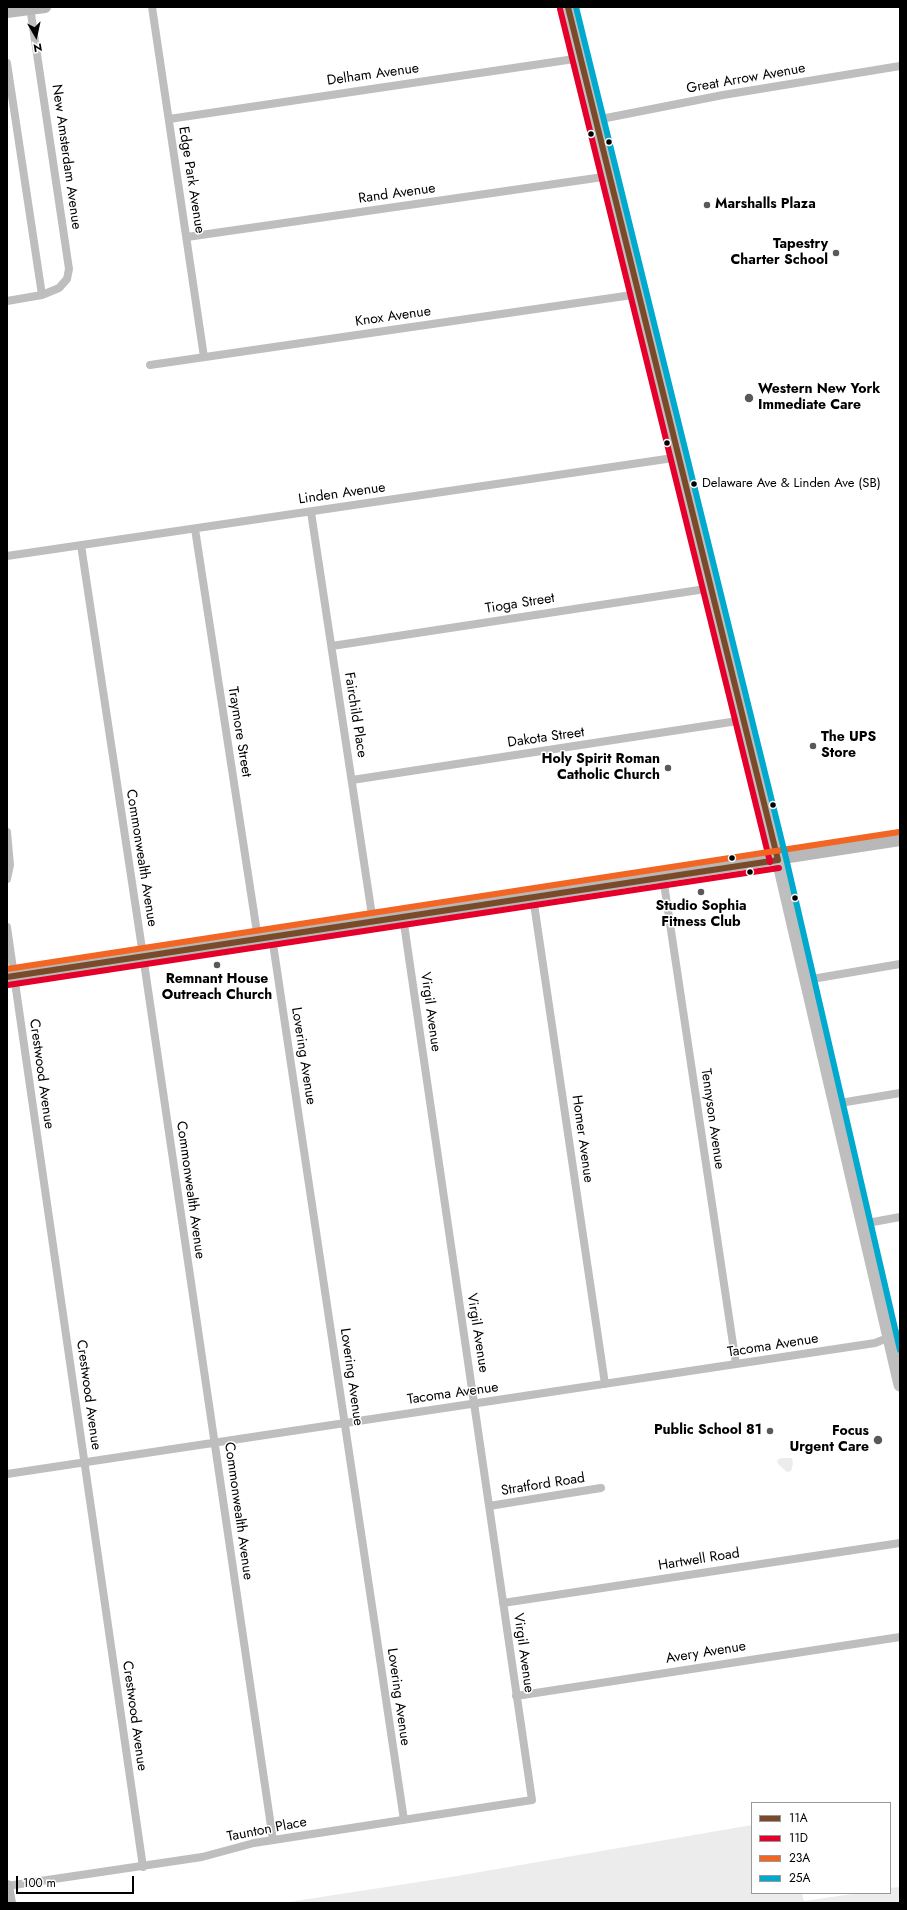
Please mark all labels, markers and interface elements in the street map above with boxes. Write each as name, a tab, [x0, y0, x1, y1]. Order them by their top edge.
north arrow	[16, 16, 56, 56]
text: N	[32, 39, 43, 56]
street label: Delham Avenue	[326, 60, 420, 90]
street label: Great Arrow Avenue	[685, 60, 807, 98]
street label: New Amsterdam Avenue	[48, 83, 84, 231]
street label: Edge Park Avenue	[174, 125, 208, 235]
unlabelled marker	[586, 129, 596, 139]
unlabelled marker	[604, 137, 614, 147]
street label: Rand Avenue	[357, 180, 437, 208]
place label: Marshalls Plaza	[715, 197, 816, 213]
marker: Marshalls Plaza	[702, 200, 712, 210]
place label: Tapestry Charter School	[731, 237, 828, 270]
marker: Tapestry Charter School	[831, 248, 841, 258]
street label: Knox Avenue	[354, 303, 432, 331]
place label: Western New York Immediate Care	[758, 382, 880, 414]
marker: Western New York Immediate Care	[743, 392, 755, 404]
unlabelled marker	[662, 438, 672, 448]
place label: Delaware Ave & Linden Ave (SB)	[702, 476, 881, 492]
marker: Delaware Ave & Linden Ave (SB)	[689, 479, 699, 489]
street label: Linden Avenue	[297, 480, 387, 508]
street label: Tioga Street	[484, 590, 556, 618]
street label: Fairchild Place	[340, 671, 370, 759]
street label: Traymore Street	[224, 686, 254, 778]
street label: Dakota Street	[506, 724, 586, 752]
place label: The UPS Store	[821, 730, 876, 762]
marker: The UPS Store	[808, 741, 818, 751]
place label: Holy Spirit Roman Catholic Church	[542, 752, 660, 784]
marker: Holy Spirit Roman Catholic Church	[663, 763, 673, 773]
street label: Commonwealth Avenue	[122, 788, 160, 928]
unlabelled marker	[768, 800, 778, 810]
unlabelled marker	[727, 853, 737, 863]
unlabelled marker	[745, 867, 755, 877]
marker: Studio Sophia Fitness Club	[696, 887, 706, 897]
unlabelled marker	[790, 893, 800, 903]
place label: Studio Sophia Fitness Club	[655, 899, 747, 932]
marker: Remnant House Outreach Church	[212, 960, 222, 970]
street label: Virgil Avenue	[416, 971, 444, 1053]
place label: Remnant House Outreach Church	[162, 972, 272, 1004]
street label: Lovering Avenue	[287, 1006, 319, 1106]
street label: Crestwood Avenue	[25, 1018, 57, 1130]
street label: Tennyson Avenue	[697, 1068, 727, 1170]
street label: Homer Avenue	[568, 1094, 596, 1184]
street label: Commonwealth Avenue	[172, 1120, 208, 1260]
street label: Virgil Avenue	[462, 1292, 492, 1374]
street label: Lovering Avenue	[336, 1327, 366, 1427]
street label: Tacoma Avenue	[726, 1331, 820, 1361]
street label: Crestwood Avenue	[72, 1339, 104, 1451]
street label: Tacoma Avenue	[406, 1379, 500, 1409]
place label: Public School 81	[654, 1423, 762, 1439]
place label: Focus Urgent Care	[789, 1424, 869, 1456]
marker: Public School 81	[765, 1426, 775, 1436]
marker: Focus Urgent Care	[872, 1434, 884, 1446]
street label: Commonwealth Avenue	[220, 1441, 256, 1581]
street label: Stratford Road	[500, 1470, 586, 1500]
street label: Hartwell Road	[657, 1545, 741, 1575]
street label: Virgil Avenue	[509, 1612, 537, 1694]
street label: Avery Avenue	[665, 1638, 747, 1668]
street label: Lovering Avenue	[383, 1647, 413, 1747]
street label: Crestwood Avenue	[118, 1660, 150, 1772]
legend	[751, 1802, 891, 1894]
text: 11A	[789, 1809, 808, 1827]
street label: Taunton Place	[226, 1814, 308, 1846]
text: 11D	[789, 1829, 808, 1847]
text: 23A	[789, 1849, 810, 1867]
scale bar	[18, 1868, 136, 1894]
text: 25A	[789, 1869, 811, 1887]
text: 100 m	[23, 1874, 56, 1892]

